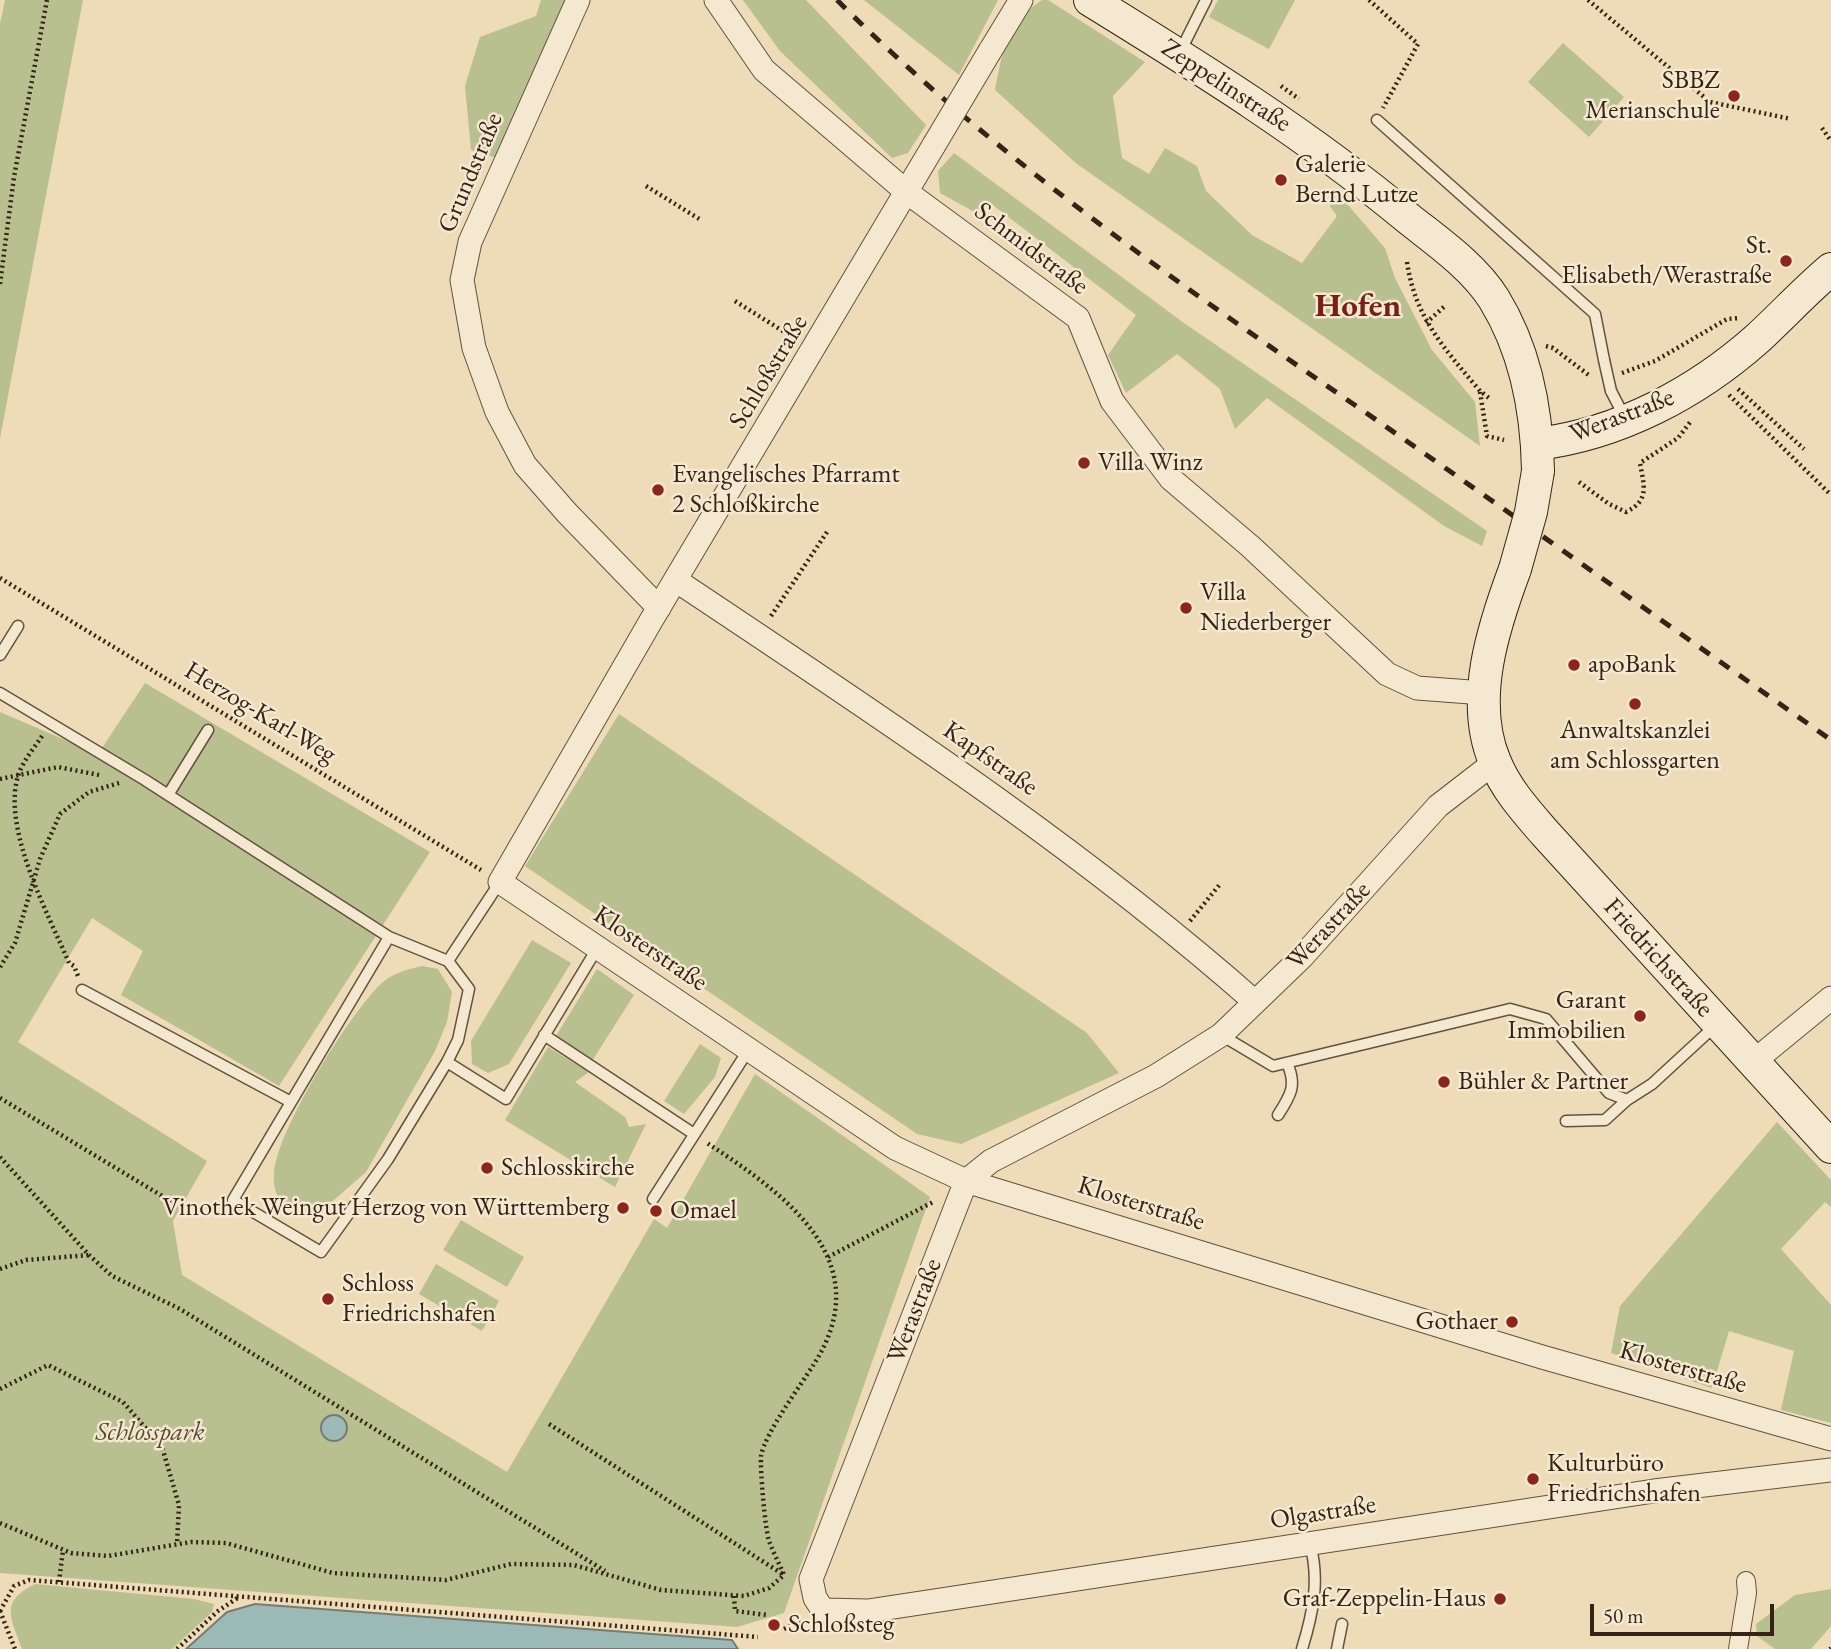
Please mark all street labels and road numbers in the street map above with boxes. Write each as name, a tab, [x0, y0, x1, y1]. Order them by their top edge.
street label: Zeppelinstraße	[1155, 33, 1297, 139]
street label: Grundstraße	[432, 108, 510, 238]
street label: Schmidstraße	[968, 196, 1094, 302]
street label: Schloßstraße	[723, 309, 815, 435]
street label: Werastraße	[1565, 382, 1679, 450]
street label: Herzog-Karl-Weg	[178, 655, 342, 771]
street label: Kapfstraße	[937, 715, 1043, 803]
street label: Werastraße	[1280, 875, 1378, 977]
street label: Friedrichstraße	[1596, 892, 1720, 1024]
street label: Klosterstraße	[587, 899, 713, 999]
street label: Klosterstraße	[1074, 1170, 1208, 1238]
street label: Werastraße	[881, 1254, 949, 1368]
street label: Klosterstraße	[1616, 1335, 1750, 1401]
street label: Olgastraße	[1268, 1489, 1378, 1537]

